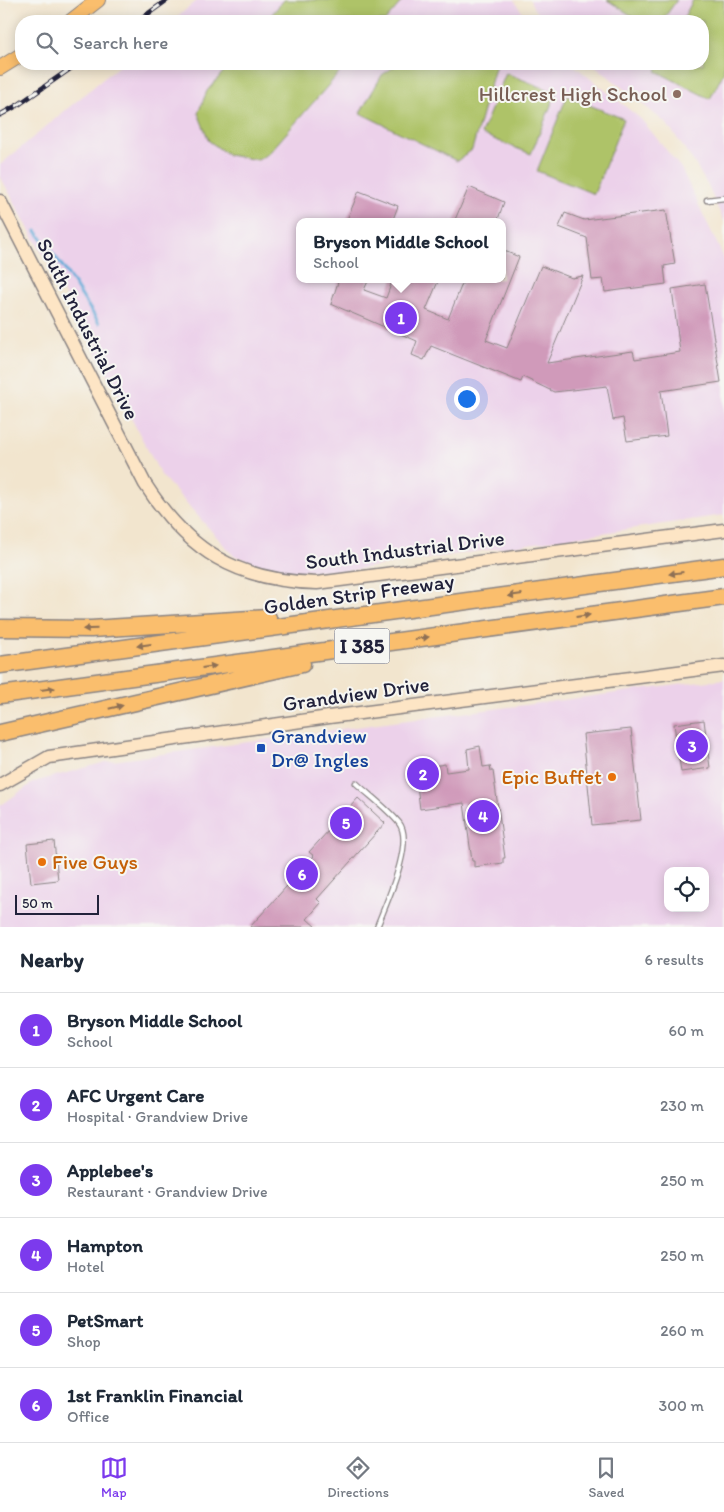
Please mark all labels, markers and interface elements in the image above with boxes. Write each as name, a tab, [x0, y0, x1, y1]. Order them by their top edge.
search box	[15, 15, 709, 70]
icon: search	[33, 29, 61, 57]
text: Search here	[73, 31, 168, 54]
place label: Hillcrest High School	[479, 81, 667, 106]
marker: Hillcrest High School	[671, 88, 683, 100]
popup	[296, 218, 506, 283]
text: Bryson Middle School	[313, 230, 489, 253]
street label: South Industrial Drive	[32, 234, 145, 424]
text: School	[313, 253, 359, 272]
pin: 1	[385, 299, 417, 337]
your location	[454, 386, 480, 412]
street label: South Industrial Drive	[304, 525, 506, 574]
street label: Golden Strip Freeway	[262, 568, 456, 619]
one-way arrow	[667, 569, 683, 577]
one-way arrow	[506, 591, 522, 599]
one-way arrow	[576, 612, 592, 620]
one-way arrow	[81, 625, 97, 633]
road number: I 385	[334, 628, 390, 664]
one-way arrow	[415, 634, 431, 642]
one-way arrow	[136, 641, 152, 649]
one-way arrow	[202, 663, 218, 671]
street label: Grandview Drive	[281, 671, 431, 716]
one-way arrow	[41, 685, 57, 693]
one-way arrow	[108, 703, 123, 711]
place label: Grandview Dr@ Ingles	[271, 723, 369, 772]
pin: 3	[676, 727, 708, 765]
marker: Grandview Dr@ Ingles	[255, 742, 267, 754]
pin: 2	[407, 755, 439, 793]
place label: Epic Buffet	[501, 764, 602, 789]
marker: Epic Buffet	[606, 771, 618, 783]
pin: 4	[467, 797, 499, 835]
pin: 5	[330, 804, 362, 842]
place label: Five Guys	[52, 849, 138, 874]
pin: 6	[286, 855, 318, 893]
marker: Five Guys	[36, 856, 48, 868]
map controls	[664, 867, 709, 912]
button: locate	[664, 867, 709, 912]
scale bar	[15, 892, 99, 915]
text: 50 m	[22, 895, 53, 912]
text: Nearby	[20, 947, 84, 972]
text: 6 results	[644, 950, 704, 969]
text: Bryson Middle School	[67, 1009, 242, 1032]
text: 1	[32, 1021, 40, 1040]
text: 60 m	[669, 1021, 704, 1040]
text: School	[67, 1032, 113, 1051]
text: AFC Urgent Care	[67, 1084, 204, 1107]
text: 2	[32, 1096, 40, 1115]
text: 230 m	[660, 1096, 704, 1115]
text: Hospital · Grandview Drive	[67, 1107, 248, 1126]
text: Applebee's	[67, 1159, 153, 1182]
text: 3	[32, 1171, 40, 1190]
text: 250 m	[660, 1171, 704, 1190]
text: Restaurant · Grandview Drive	[67, 1182, 268, 1201]
text: Hampton	[67, 1234, 143, 1257]
text: 4	[31, 1246, 41, 1265]
text: 250 m	[660, 1246, 704, 1265]
text: Hotel	[67, 1257, 104, 1276]
text: PetSmart	[67, 1309, 144, 1332]
text: 5	[32, 1321, 40, 1340]
text: 260 m	[660, 1321, 704, 1340]
text: Shop	[67, 1332, 101, 1351]
text: 1st Franklin Financial	[67, 1384, 243, 1407]
text: 6	[32, 1396, 40, 1415]
text: 300 m	[659, 1396, 704, 1415]
text: Office	[67, 1407, 109, 1426]
tab: Map	[100, 1454, 128, 1501]
tab: Directions	[327, 1454, 389, 1501]
tab: Saved	[588, 1454, 624, 1501]

